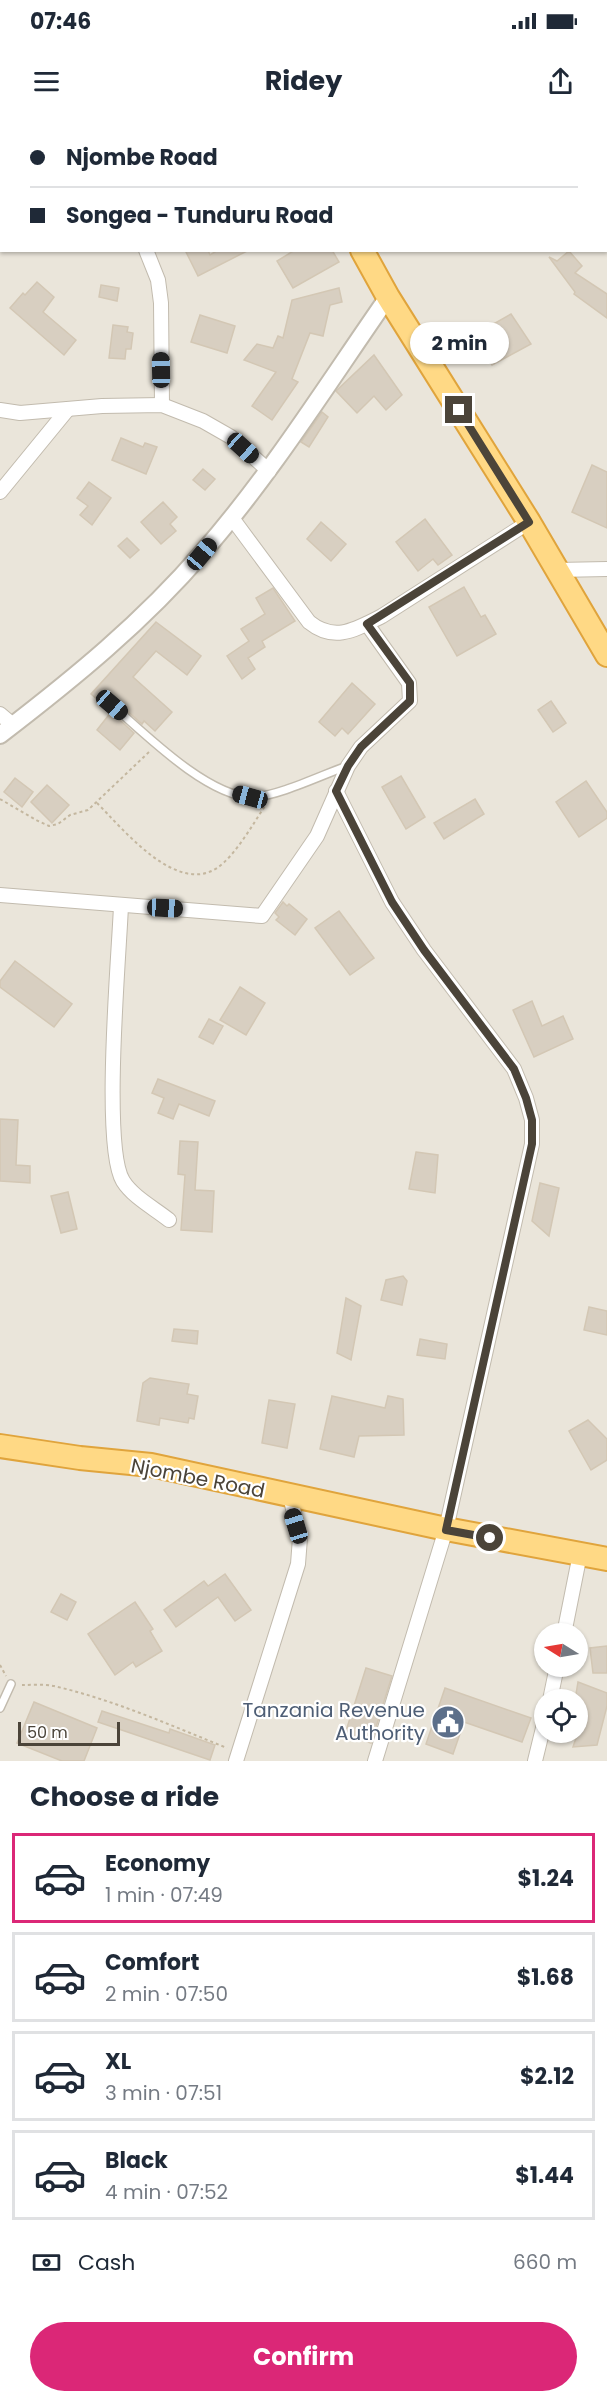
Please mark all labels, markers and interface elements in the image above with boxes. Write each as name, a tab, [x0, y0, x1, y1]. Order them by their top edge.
text: 07:46	[30, 6, 91, 37]
text: Ridey	[265, 62, 342, 99]
icon: menu	[30, 65, 63, 98]
icon: share	[544, 65, 577, 98]
text: Njombe Road	[66, 142, 218, 173]
text: Songea - Tunduru Road	[66, 200, 333, 231]
callout: 2 min	[410, 323, 508, 365]
text: 2 min	[431, 329, 488, 357]
car	[152, 352, 170, 388]
route end	[445, 396, 472, 423]
car	[224, 429, 262, 467]
car	[184, 534, 220, 574]
car	[93, 686, 131, 724]
car	[230, 784, 270, 810]
car	[147, 898, 183, 918]
street label: Njombe Road	[129, 1451, 267, 1505]
car	[282, 1506, 310, 1546]
route start	[476, 1524, 503, 1551]
north arrow	[534, 1623, 588, 1677]
map controls	[534, 1623, 588, 1743]
button: locate	[534, 1689, 588, 1743]
place label: Tanzania Revenue Authority	[242, 1696, 425, 1747]
public building icon: Tanzania Revenue Authority	[430, 1704, 466, 1740]
scale bar	[18, 1719, 120, 1746]
text: 50 m	[27, 1721, 68, 1744]
text: Choose a ride	[30, 1778, 219, 1815]
text: Economy	[105, 1848, 210, 1879]
icon: car	[33, 1851, 87, 1905]
text: $1.24	[518, 1863, 574, 1894]
text: 1 min · 07:49	[105, 1881, 223, 1909]
text: Comfort	[105, 1947, 199, 1978]
icon: car	[33, 1950, 87, 2004]
text: $1.68	[517, 1962, 574, 1993]
text: 2 min · 07:50	[105, 1980, 228, 2008]
text: XL	[105, 2046, 131, 2077]
icon: car	[33, 2049, 87, 2103]
text: $2.12	[520, 2061, 574, 2092]
text: 3 min · 07:51	[105, 2079, 222, 2107]
text: Black	[105, 2145, 168, 2176]
icon: car	[33, 2148, 87, 2202]
text: $1.44	[515, 2160, 574, 2191]
text: 4 min · 07:52	[105, 2178, 228, 2206]
icon: cash	[30, 2246, 63, 2279]
text: Cash	[78, 2247, 135, 2278]
text: 660 m	[513, 2248, 577, 2276]
button: Confirm	[30, 2322, 577, 2391]

